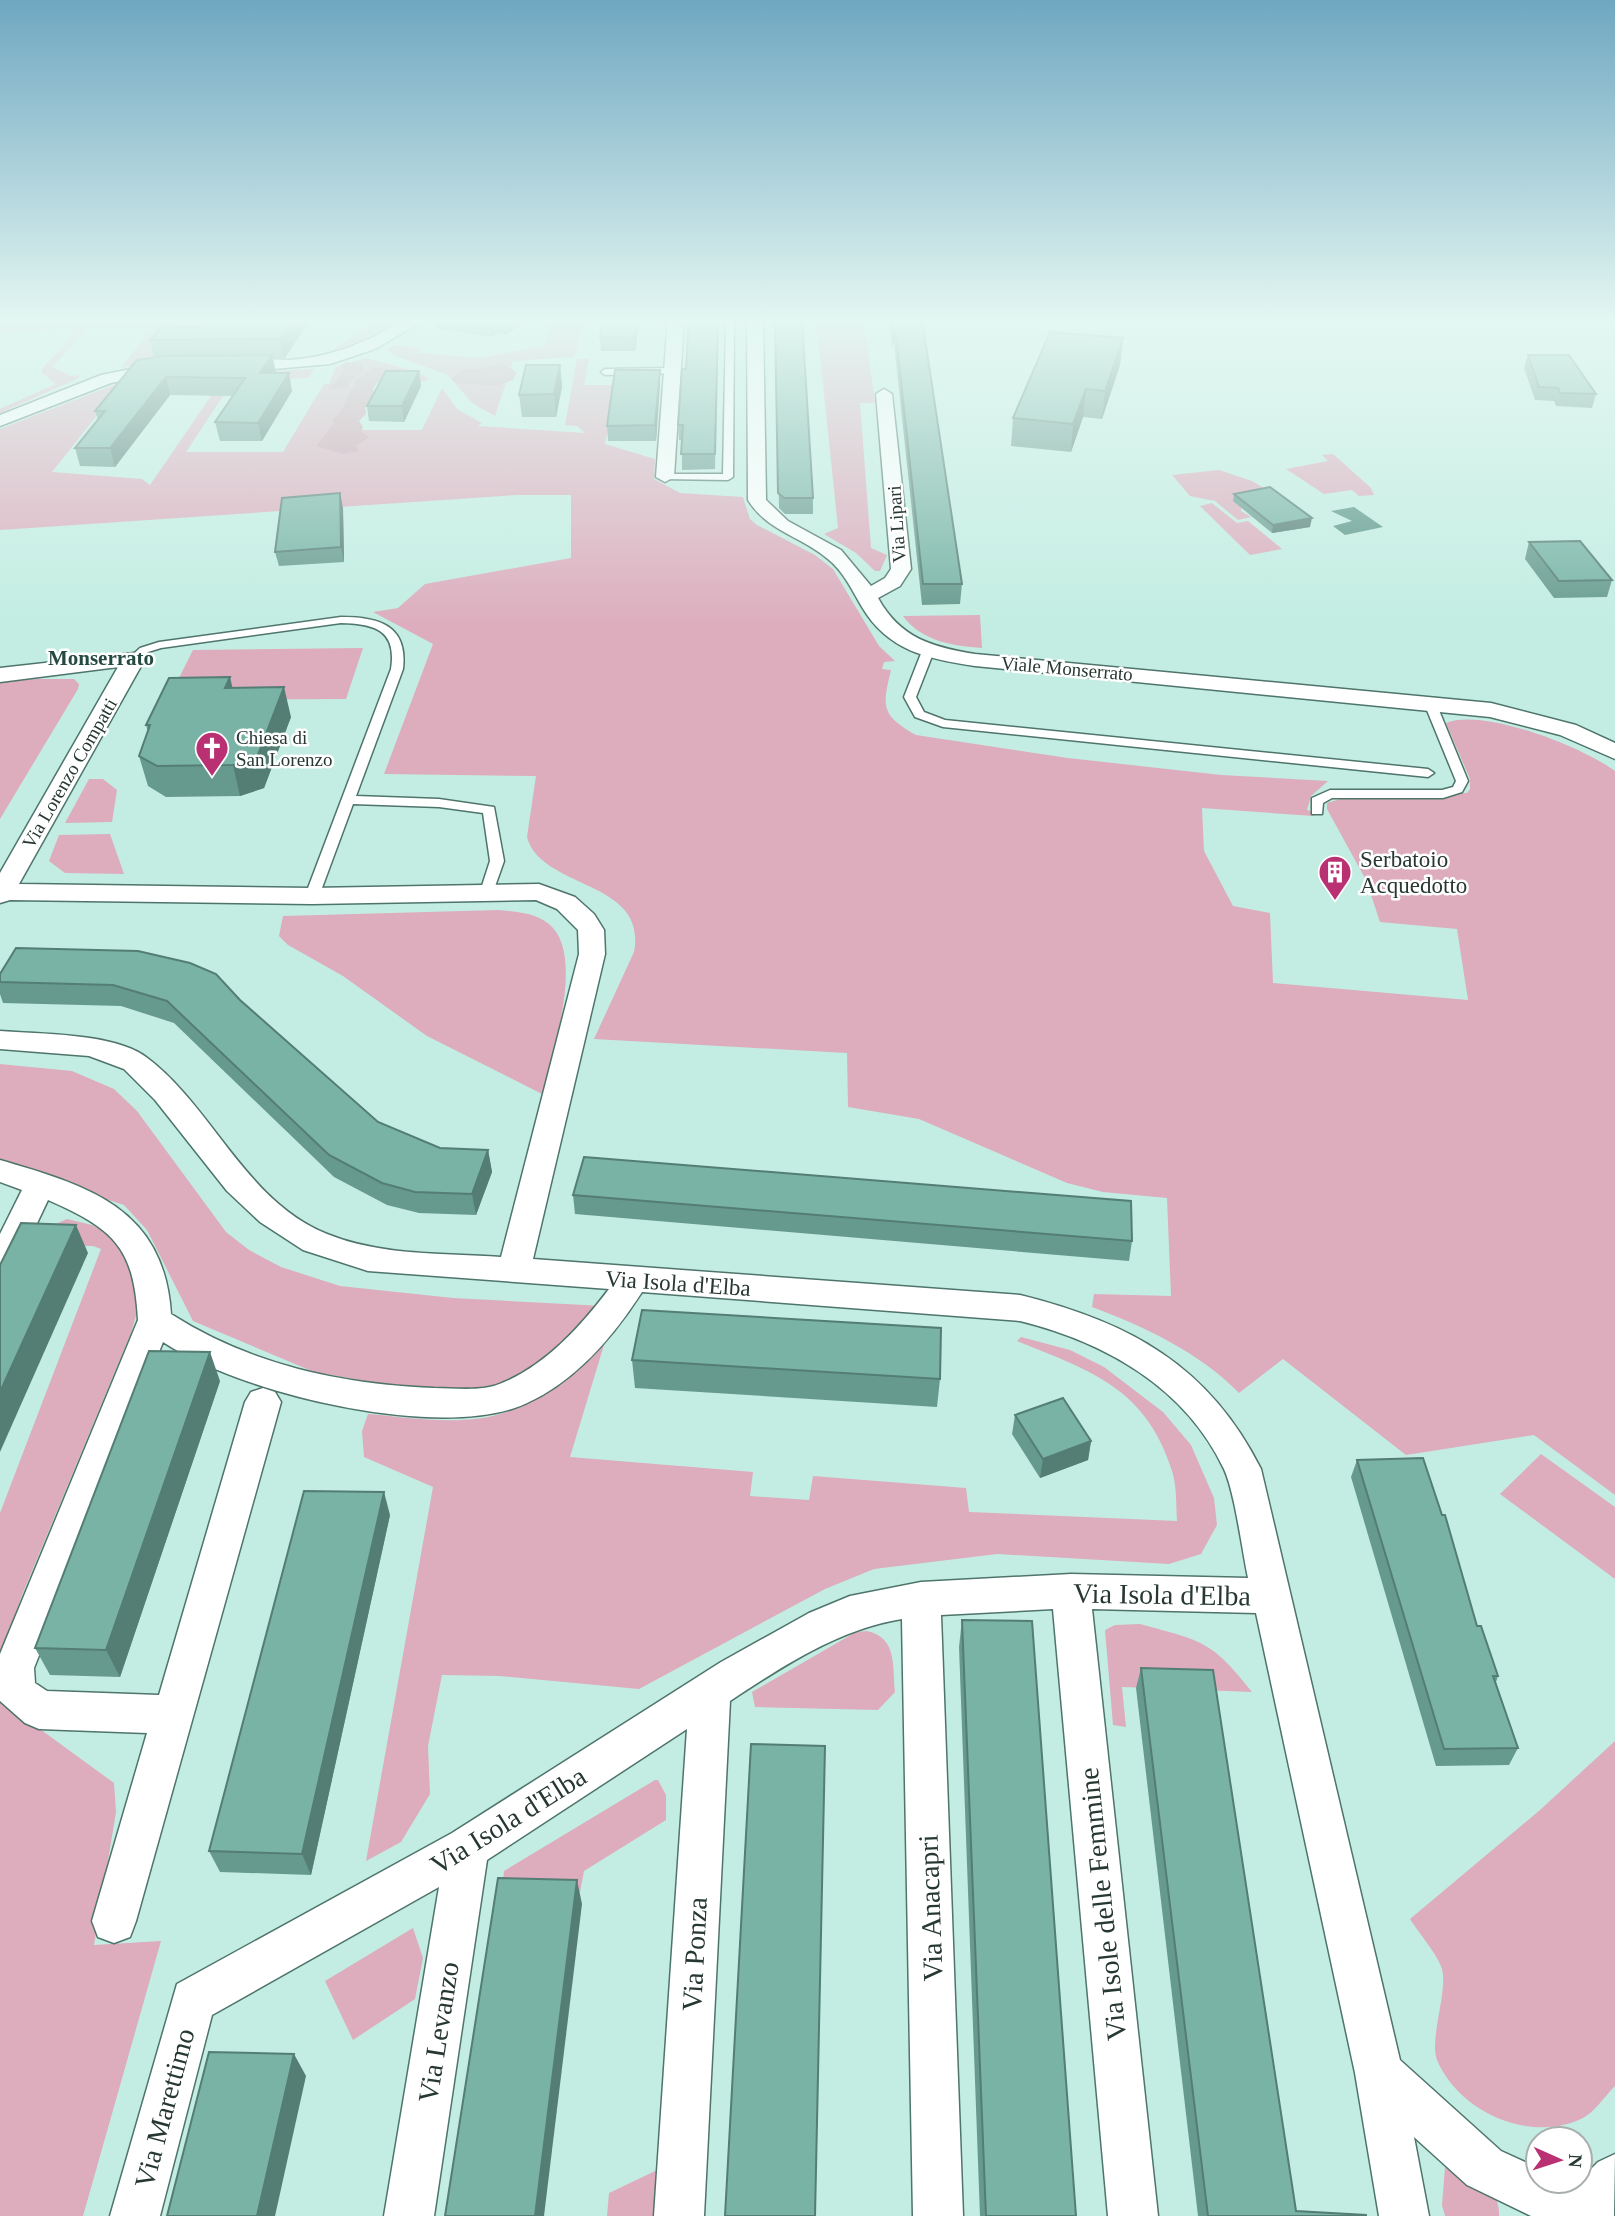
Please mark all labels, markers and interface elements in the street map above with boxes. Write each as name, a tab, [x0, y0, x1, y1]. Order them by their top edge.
street label: Via Lipari	[883, 485, 910, 563]
district label: Monserrato	[48, 646, 154, 670]
street label: Viale Monserrato	[1000, 652, 1134, 685]
street label: Via Lorenzo Compatti	[18, 694, 121, 852]
place label: Chiesa di San Lorenzo	[236, 727, 333, 770]
church icon: Chiesa di San Lorenzo	[193, 729, 231, 778]
place label: Serbatoio Acquedotto	[1360, 847, 1467, 898]
building icon: Serbatoio Acquedotto	[1316, 853, 1354, 902]
street label: Via Isola d'Elba	[604, 1266, 752, 1301]
street label: Via Isola d'Elba	[1073, 1577, 1252, 1612]
street label: Via Isola d'Elba	[425, 1760, 592, 1881]
street label: Via Isole delle Femmine	[1073, 1766, 1132, 2042]
street label: Via Anacapri	[912, 1834, 949, 1982]
street label: Via Ponza	[676, 1896, 713, 2012]
street label: Via Levanzo	[412, 1959, 465, 2105]
street label: Via Marettimo	[128, 2025, 201, 2191]
north arrow	[1524, 2125, 1594, 2195]
text: N	[1565, 2153, 1586, 2169]

